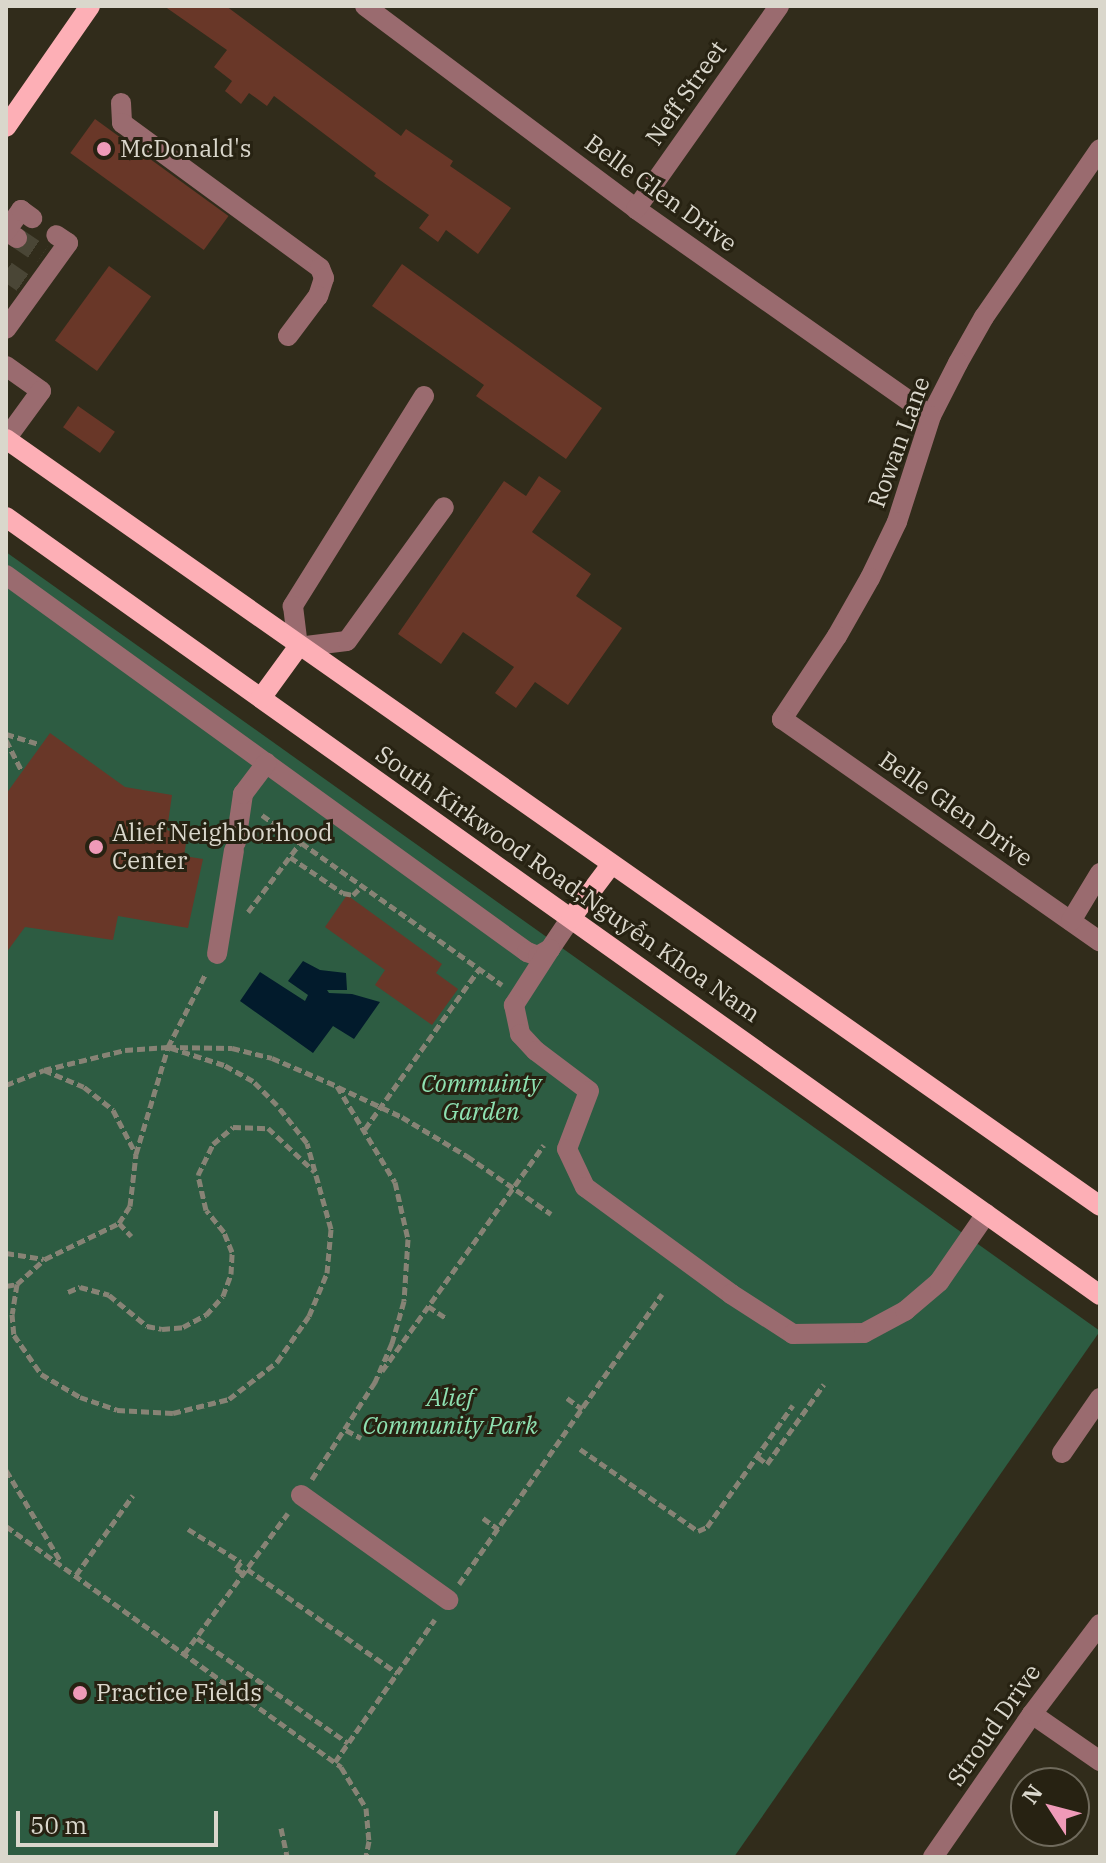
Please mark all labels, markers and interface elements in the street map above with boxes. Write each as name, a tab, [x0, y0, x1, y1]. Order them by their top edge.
street label: Neff Street	[640, 35, 732, 151]
street label: Belle Glen Drive	[579, 128, 743, 258]
place label: McDonald's	[120, 135, 252, 163]
marker: McDonald's	[95, 140, 113, 158]
street label: Rowan Lane	[862, 373, 936, 511]
street label: South Kirkwood Road;Nguyễn Khoa Nam	[370, 740, 766, 1028]
street label: Belle Glen Drive	[874, 745, 1038, 873]
place label: Alief Neighborhood Center	[112, 819, 333, 875]
marker: Alief Neighborhood Center	[87, 838, 105, 856]
park label: Commuinty Garden	[421, 1070, 541, 1126]
park label: Alief Community Park	[362, 1384, 538, 1440]
street label: Stroud Drive	[941, 1658, 1047, 1792]
place label: Practice Fields	[96, 1679, 262, 1707]
marker: Practice Fields	[71, 1684, 89, 1702]
north arrow	[1010, 1767, 1090, 1847]
text: N	[1015, 1778, 1049, 1809]
scale bar	[20, 1795, 222, 1845]
text: 50 m	[30, 1809, 87, 1841]

